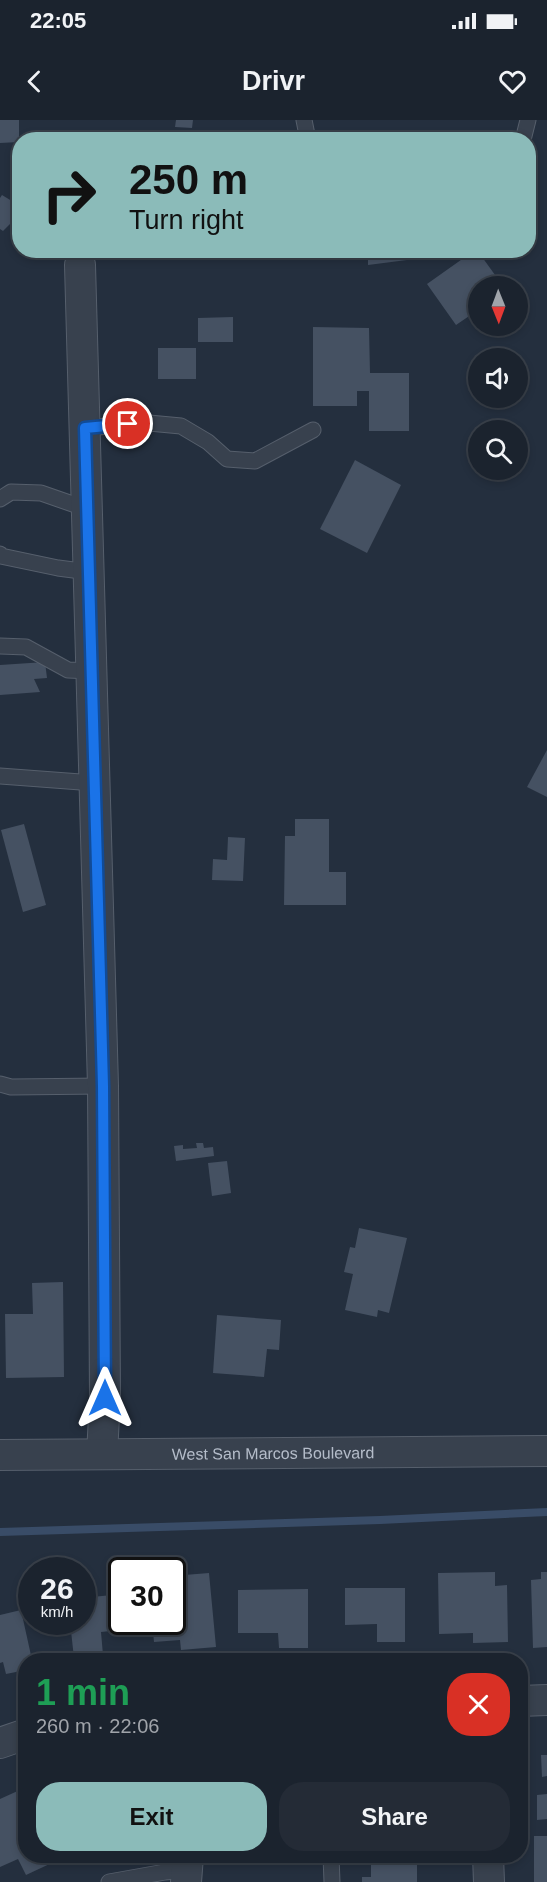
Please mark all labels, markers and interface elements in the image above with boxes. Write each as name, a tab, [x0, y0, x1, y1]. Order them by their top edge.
text: 22:05	[30, 8, 86, 33]
icon: back	[18, 65, 51, 98]
icon: heart	[496, 65, 529, 98]
text: Drivr	[242, 66, 305, 96]
icon: right	[30, 156, 108, 234]
text: 250 m	[129, 156, 248, 203]
text: Turn right	[129, 205, 244, 235]
north arrow	[468, 276, 528, 336]
map controls	[468, 276, 528, 480]
button: sound	[468, 348, 528, 408]
pin	[102, 398, 153, 449]
icon: arrive	[111, 407, 144, 440]
button: search	[468, 420, 528, 480]
position arrow	[73, 1366, 137, 1430]
street label: West San Marcos Boulevard	[172, 1444, 374, 1463]
speed limit sign: 30	[108, 1557, 186, 1635]
text: 26	[40, 1572, 74, 1605]
text: km/h	[41, 1603, 73, 1620]
text: 1 min	[36, 1672, 130, 1713]
button: close	[447, 1673, 510, 1736]
text: 260 m · 22:06	[36, 1715, 159, 1737]
button: Exit	[36, 1782, 267, 1851]
button: Share	[279, 1782, 510, 1851]

